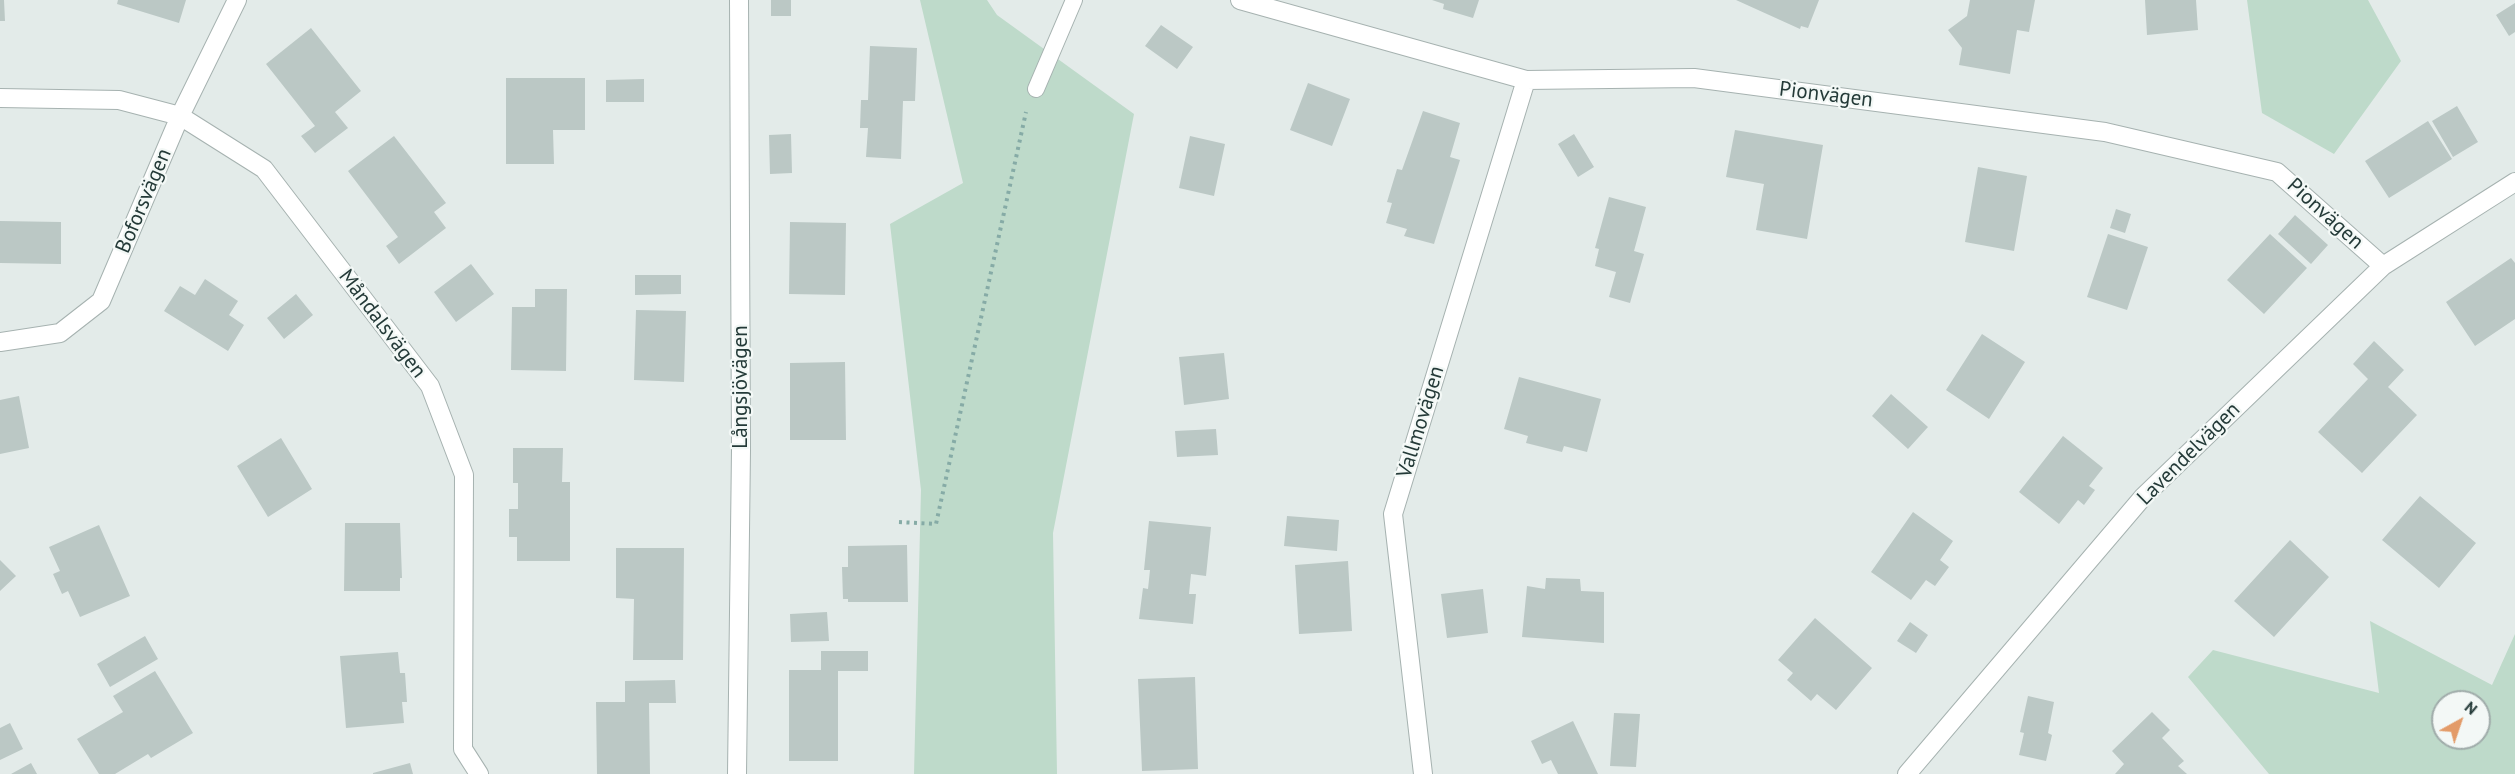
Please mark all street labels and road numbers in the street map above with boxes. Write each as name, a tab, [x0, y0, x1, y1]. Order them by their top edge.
street label: Pionvägen	[1778, 77, 1874, 113]
street label: Boforsvägen	[111, 145, 177, 257]
street label: Pionvägen	[2282, 173, 2368, 255]
street label: Måndalsvägen	[333, 265, 431, 383]
street label: Långsjövägen	[728, 325, 754, 449]
street label: Vallmovägen	[1392, 363, 1450, 481]
street label: Lavendelvägen	[2132, 397, 2246, 511]

